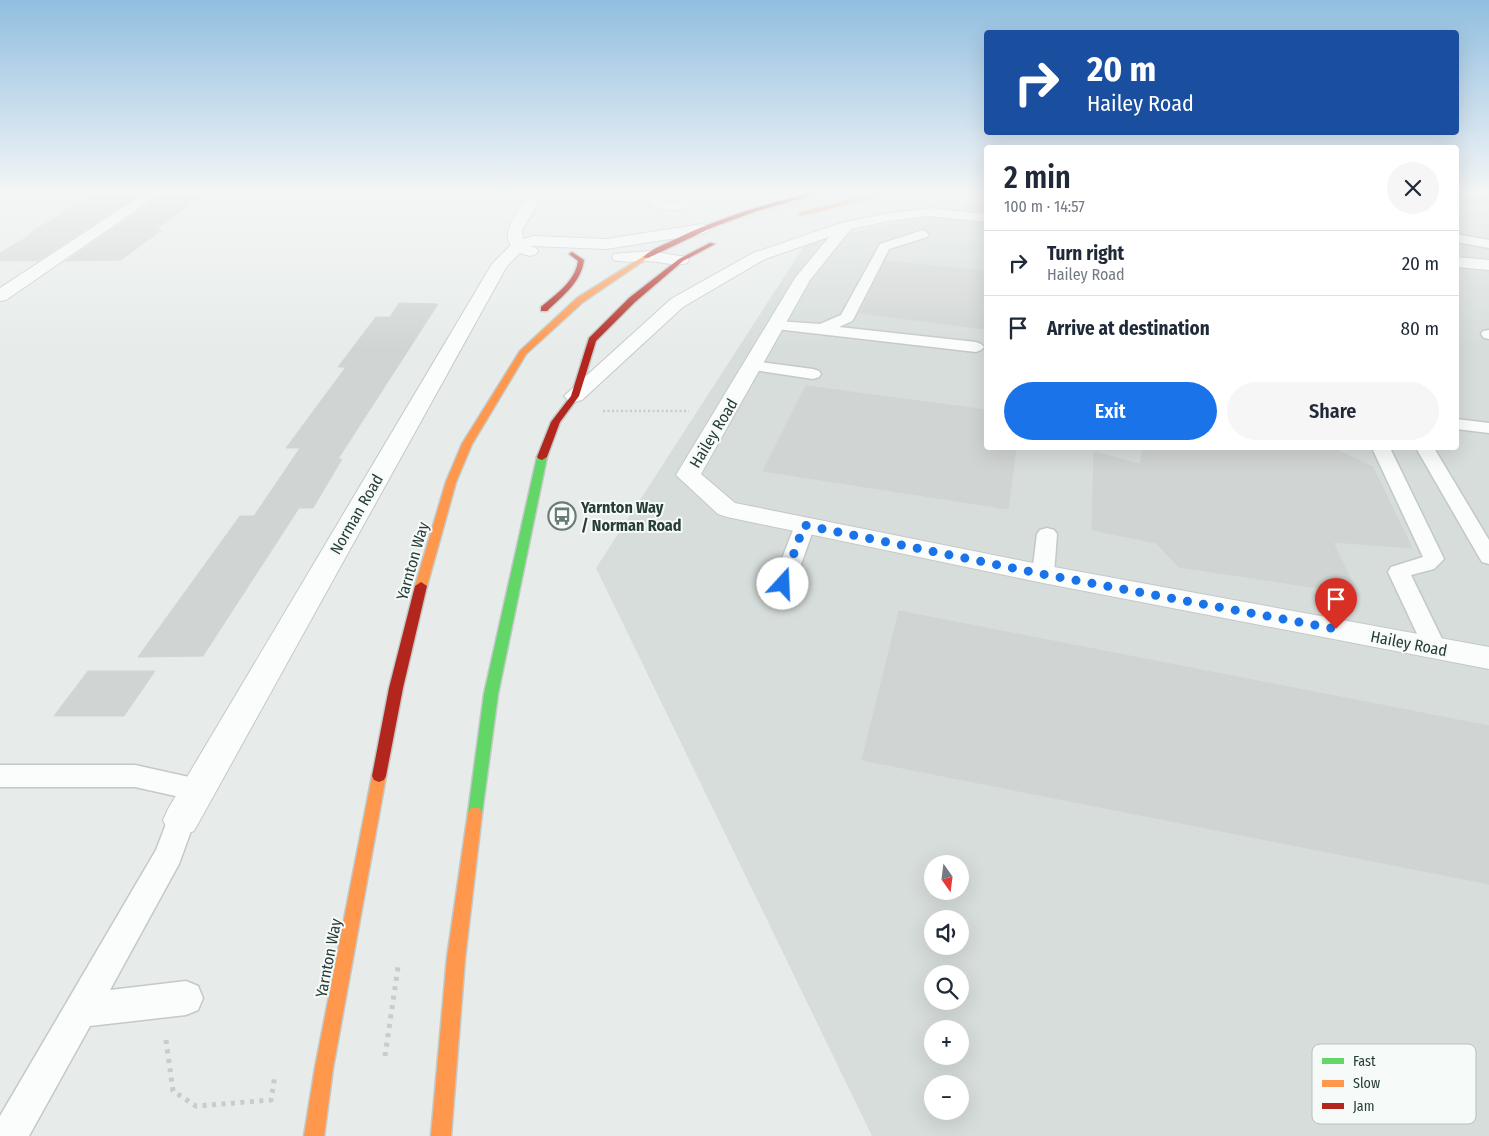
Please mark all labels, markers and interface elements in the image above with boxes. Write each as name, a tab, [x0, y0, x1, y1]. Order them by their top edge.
text: 20 m	[1087, 48, 1156, 90]
icon: right	[1004, 50, 1069, 115]
text: Hailey Road	[1087, 90, 1194, 117]
text: 2 min	[1004, 160, 1071, 196]
button: close	[1387, 162, 1439, 214]
text: 100 m · 14:57	[1004, 197, 1085, 216]
text: Turn right	[1047, 242, 1124, 265]
icon: right	[1004, 249, 1032, 277]
text: 20 m	[1402, 252, 1439, 275]
text: Hailey Road	[1047, 265, 1125, 284]
icon: arrive	[1004, 314, 1032, 342]
text: Arrive at destination	[1047, 317, 1210, 340]
text: 80 m	[1401, 317, 1439, 340]
button: Exit	[1004, 382, 1217, 440]
button: Share	[1227, 382, 1439, 440]
street label: Hailey Road	[685, 395, 742, 471]
street label: Norman Road	[326, 471, 387, 558]
place label: Yarnton Way / Norman Road	[580, 498, 682, 535]
bus stop icon: Yarnton Way / Norman Road	[547, 501, 577, 531]
street label: Yarnton Way	[392, 519, 433, 602]
position arrow	[756, 557, 808, 609]
pin	[1315, 578, 1357, 629]
icon: arrive	[1322, 585, 1350, 613]
street label: Hailey Road	[1369, 627, 1449, 660]
north arrow	[924, 855, 969, 900]
map controls	[924, 855, 969, 1120]
button: sound	[924, 910, 969, 955]
street label: Yarnton Way	[311, 916, 346, 999]
button: search	[924, 965, 969, 1010]
button: +	[924, 1020, 969, 1065]
legend	[1312, 1044, 1476, 1124]
text: Fast	[1353, 1053, 1376, 1070]
button: −	[924, 1075, 969, 1120]
text: Slow	[1353, 1075, 1380, 1092]
text: Jam	[1353, 1098, 1374, 1115]

